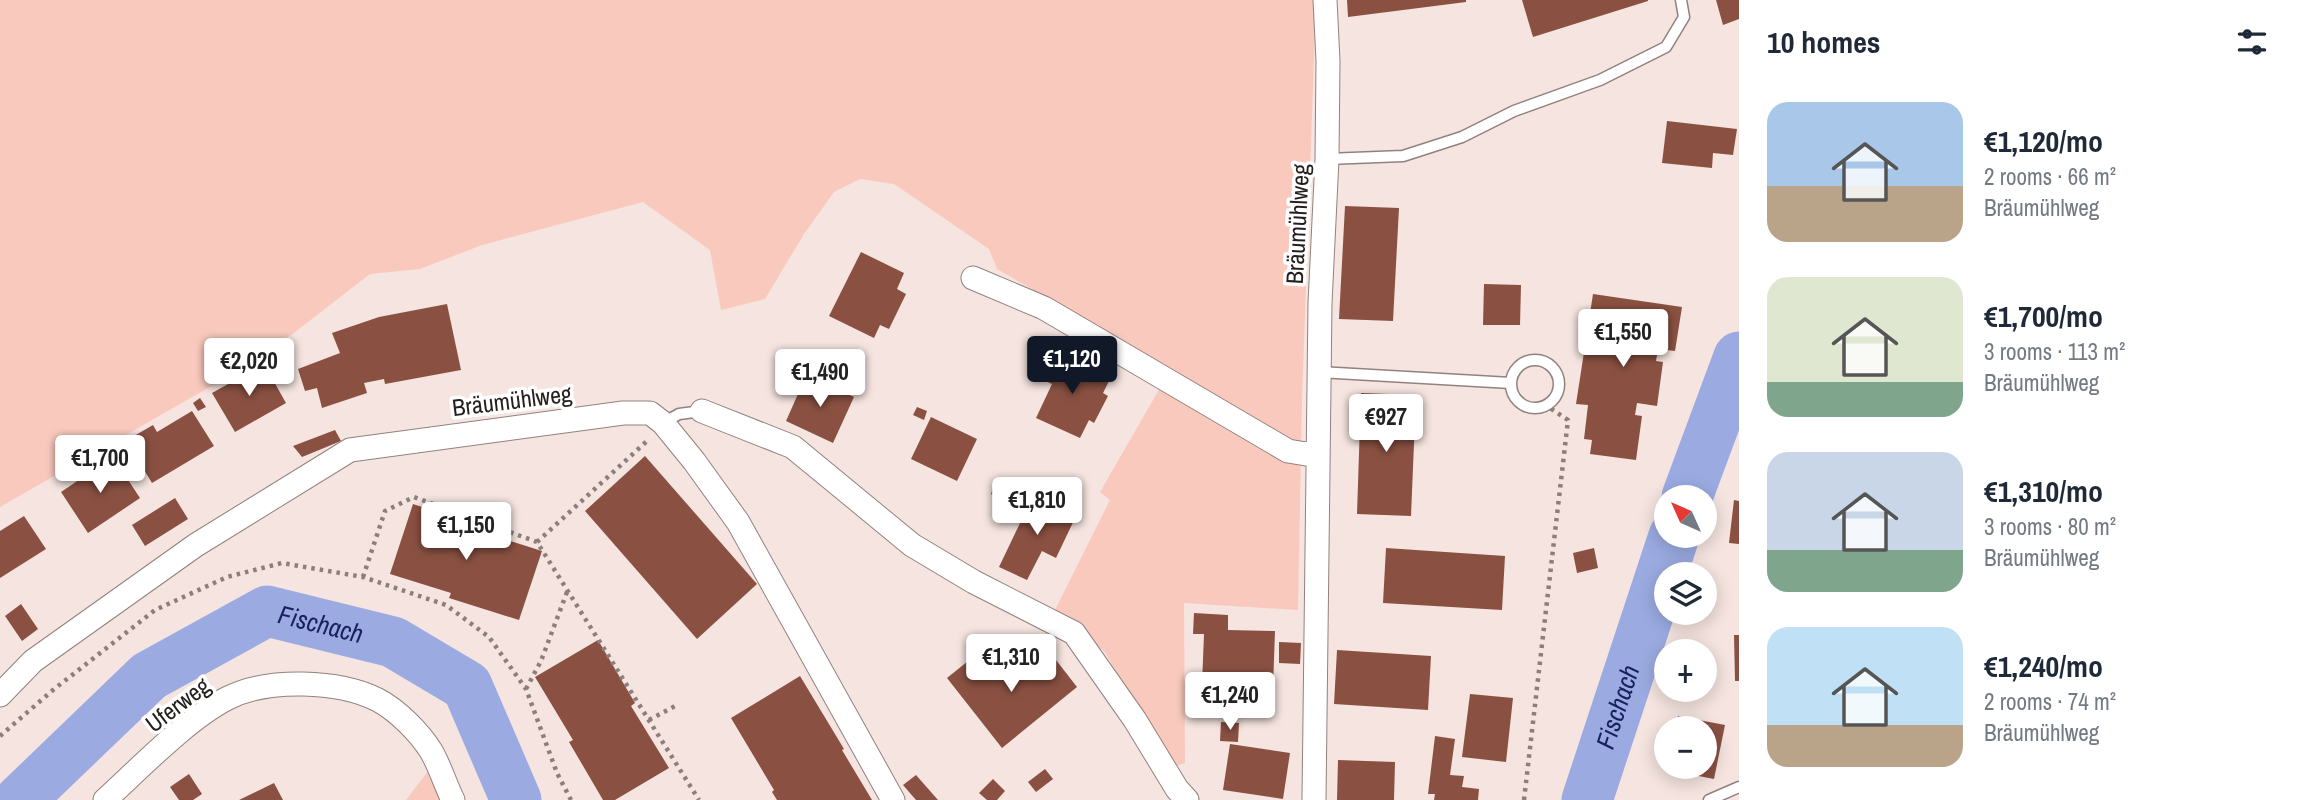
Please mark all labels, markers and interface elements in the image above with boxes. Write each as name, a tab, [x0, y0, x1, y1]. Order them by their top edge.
text: 10 homes	[1767, 22, 1881, 62]
icon: filters	[2233, 23, 2271, 61]
text: €1,120/mo	[1984, 121, 2103, 161]
icon: home	[1823, 130, 1907, 214]
text: 2 rooms · 66 m²	[1984, 161, 2116, 192]
street label: Bräumühlweg	[1278, 163, 1316, 285]
text: Bräumühlweg	[1984, 192, 2099, 223]
text: €1,700/mo	[1984, 296, 2103, 336]
icon: home	[1823, 305, 1907, 389]
pin: €1,550	[1566, 310, 1680, 369]
text: €1,550	[1594, 316, 1652, 347]
pin: €1,120	[1015, 336, 1129, 396]
text: 3 rooms · 113 m²	[1984, 336, 2125, 367]
pin: €2,020	[192, 338, 306, 398]
text: €1,120	[1043, 343, 1101, 374]
text: €2,020	[220, 345, 278, 376]
pin: €1,490	[763, 350, 877, 409]
text: €1,490	[791, 356, 849, 387]
text: Bräumühlweg	[1984, 367, 2099, 398]
street label: Bräumühlweg	[450, 377, 574, 423]
pin: €927	[1345, 394, 1427, 454]
text: €927	[1365, 401, 1407, 432]
pin: €1,700	[43, 435, 157, 495]
text: €1,700	[71, 442, 129, 473]
text: €1,310/mo	[1984, 471, 2103, 511]
pin: €1,810	[980, 477, 1094, 537]
icon: home	[1823, 480, 1907, 564]
text: €1,810	[1008, 484, 1066, 515]
north arrow	[1654, 485, 1717, 548]
map controls	[1654, 485, 1717, 779]
pin: €1,150	[409, 503, 523, 562]
text: €1,150	[437, 509, 495, 540]
text: 3 rooms · 80 m²	[1984, 511, 2116, 542]
text: Bräumühlweg	[1984, 542, 2099, 573]
button: layers	[1654, 562, 1717, 625]
water label: Fischach	[275, 596, 367, 651]
pin: €1,310	[954, 634, 1068, 694]
button: +	[1654, 639, 1717, 702]
text: €1,310	[982, 641, 1040, 672]
text: €1,240/mo	[1984, 646, 2103, 686]
icon: home	[1823, 655, 1907, 739]
water label: Fischach	[1587, 660, 1647, 753]
street label: Uferweg	[139, 669, 216, 739]
pin: €1,240	[1173, 672, 1287, 732]
text: €1,240	[1201, 679, 1259, 710]
text: 2 rooms · 74 m²	[1984, 686, 2116, 717]
button: −	[1654, 716, 1717, 779]
text: Bräumühlweg	[1984, 717, 2099, 748]

